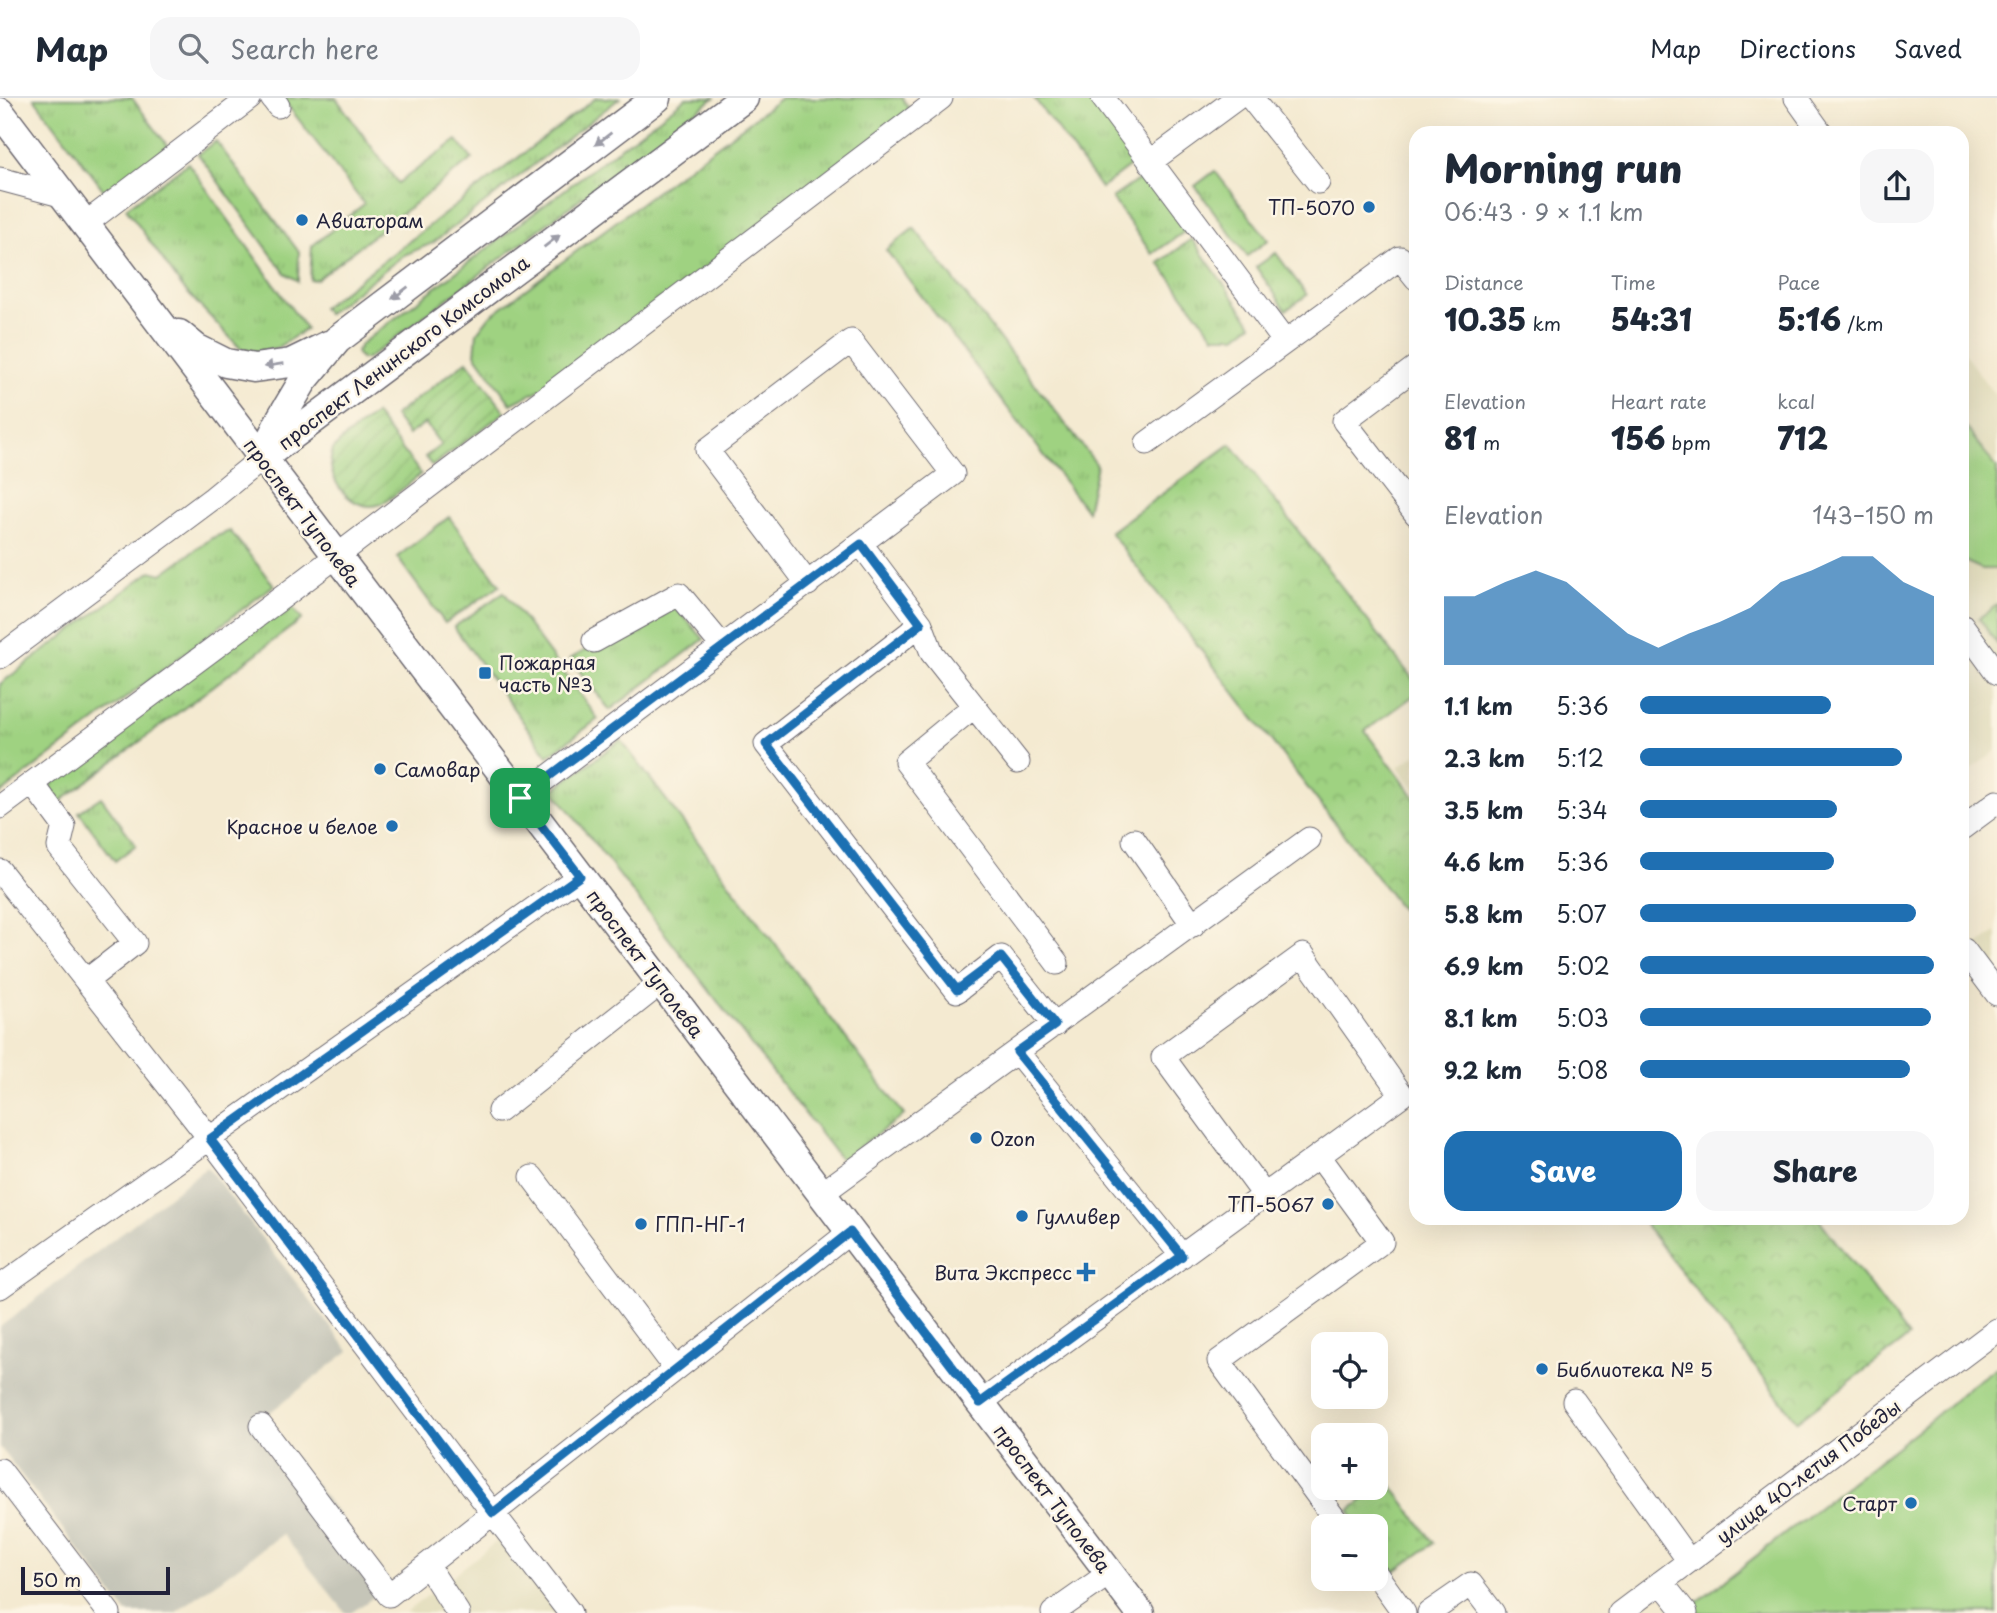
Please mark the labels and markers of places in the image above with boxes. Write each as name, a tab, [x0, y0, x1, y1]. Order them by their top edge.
place label: ТП-5070	[1268, 193, 1355, 221]
marker: ТП-5070	[1361, 199, 1377, 215]
place label: Авиаторам	[316, 206, 424, 234]
marker: Авиаторам	[294, 212, 310, 228]
place label: Пожарная часть №3	[499, 648, 596, 698]
marker: Пожарная часть №3	[477, 665, 493, 681]
place label: Самовар	[394, 755, 481, 783]
marker: Самовар	[372, 761, 388, 777]
pin	[490, 768, 550, 828]
place label: Красное и белое	[226, 812, 378, 840]
marker: Красное и белое	[384, 818, 400, 834]
place label: Ozon	[990, 1124, 1035, 1152]
marker: Ozon	[968, 1130, 984, 1146]
place label: ТП-5067	[1228, 1190, 1314, 1218]
marker: ТП-5067	[1320, 1196, 1336, 1212]
place label: Гулливер	[1036, 1202, 1121, 1230]
marker: Гулливер	[1014, 1208, 1030, 1224]
place label: ГПП-НГ-1	[655, 1210, 745, 1238]
marker: ГПП-НГ-1	[633, 1216, 649, 1232]
place label: Вита Экспресс	[934, 1258, 1072, 1286]
marker: Вита Экспресс	[1078, 1264, 1094, 1280]
place label: Библиотека № 5	[1556, 1355, 1713, 1383]
marker: Библиотека № 5	[1534, 1361, 1550, 1377]
place label: Старт	[1842, 1489, 1898, 1517]
marker: Старт	[1903, 1495, 1919, 1511]

